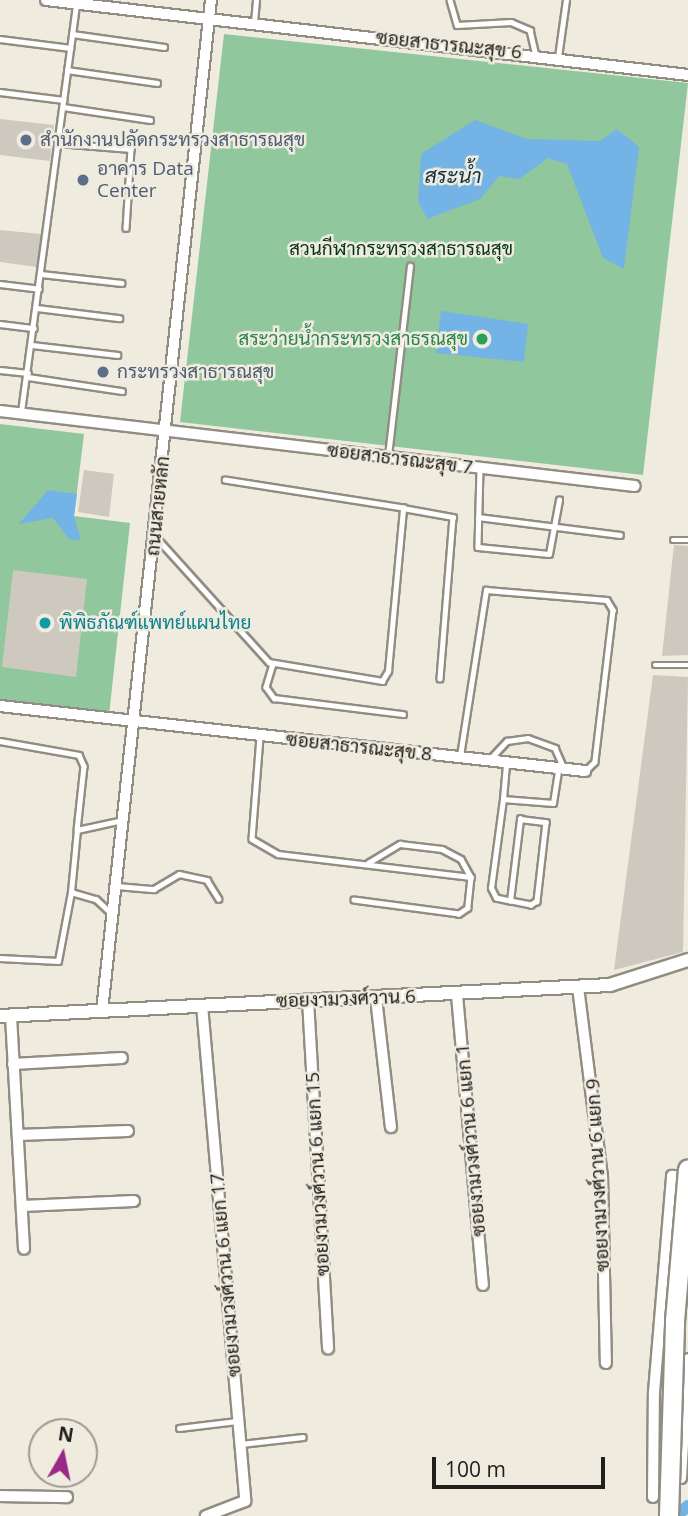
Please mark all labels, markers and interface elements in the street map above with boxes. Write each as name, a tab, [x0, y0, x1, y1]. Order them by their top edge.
street label: ซอยสาธารณะสุข 6	[375, 26, 523, 64]
place label: สำนักงานปลัดกระทรวงสาธารณสุข	[40, 129, 305, 151]
marker: สำนักงานปลัดกระทรวงสาธารณสุข	[18, 132, 34, 148]
place label: อาคาร Data Center	[97, 158, 194, 202]
water label: สระน้ำ	[424, 162, 482, 188]
marker: อาคาร Data Center	[75, 172, 91, 188]
park label: สวนกีฬากระทรวงสาธารณสุข	[289, 238, 513, 260]
place label: สระว่ายน้ำกระทรวงสาธรณสุข	[238, 328, 468, 350]
marker: สระว่ายน้ำกระทรวงสาธรณสุข	[474, 331, 490, 347]
place label: กระทรวงสาธารณสุข	[117, 361, 274, 383]
marker: กระทรวงสาธารณสุข	[95, 364, 111, 380]
street label: ซอยสาธารณะสุข 7	[326, 439, 474, 479]
street label: ถนนสายหลัก	[141, 455, 175, 557]
place label: พิพิธภัณฑ์แพทย์แผนไทย	[59, 612, 251, 634]
marker: พิพิธภัณฑ์แพทย์แผนไทย	[37, 615, 53, 631]
street label: ซอยสาธารณะสุข 8	[285, 728, 433, 766]
street label: ซอยงามวงศ์วาน 6	[276, 985, 416, 1013]
street label: ซอยงามวงศ์วาน 6 แยก 1	[451, 1043, 491, 1237]
street label: ซอยงามวงศ์วาน 6 แยก 15	[301, 1071, 335, 1277]
street label: ซอยงามวงศ์วาน 6 แยก 9	[582, 1078, 614, 1272]
street label: ซอยงามวงศ์วาน 6 แยก 17	[206, 1172, 246, 1378]
north arrow	[28, 1418, 98, 1488]
text: N	[56, 1420, 76, 1448]
scale bar	[436, 1442, 609, 1486]
text: 100 m	[445, 1455, 506, 1483]

